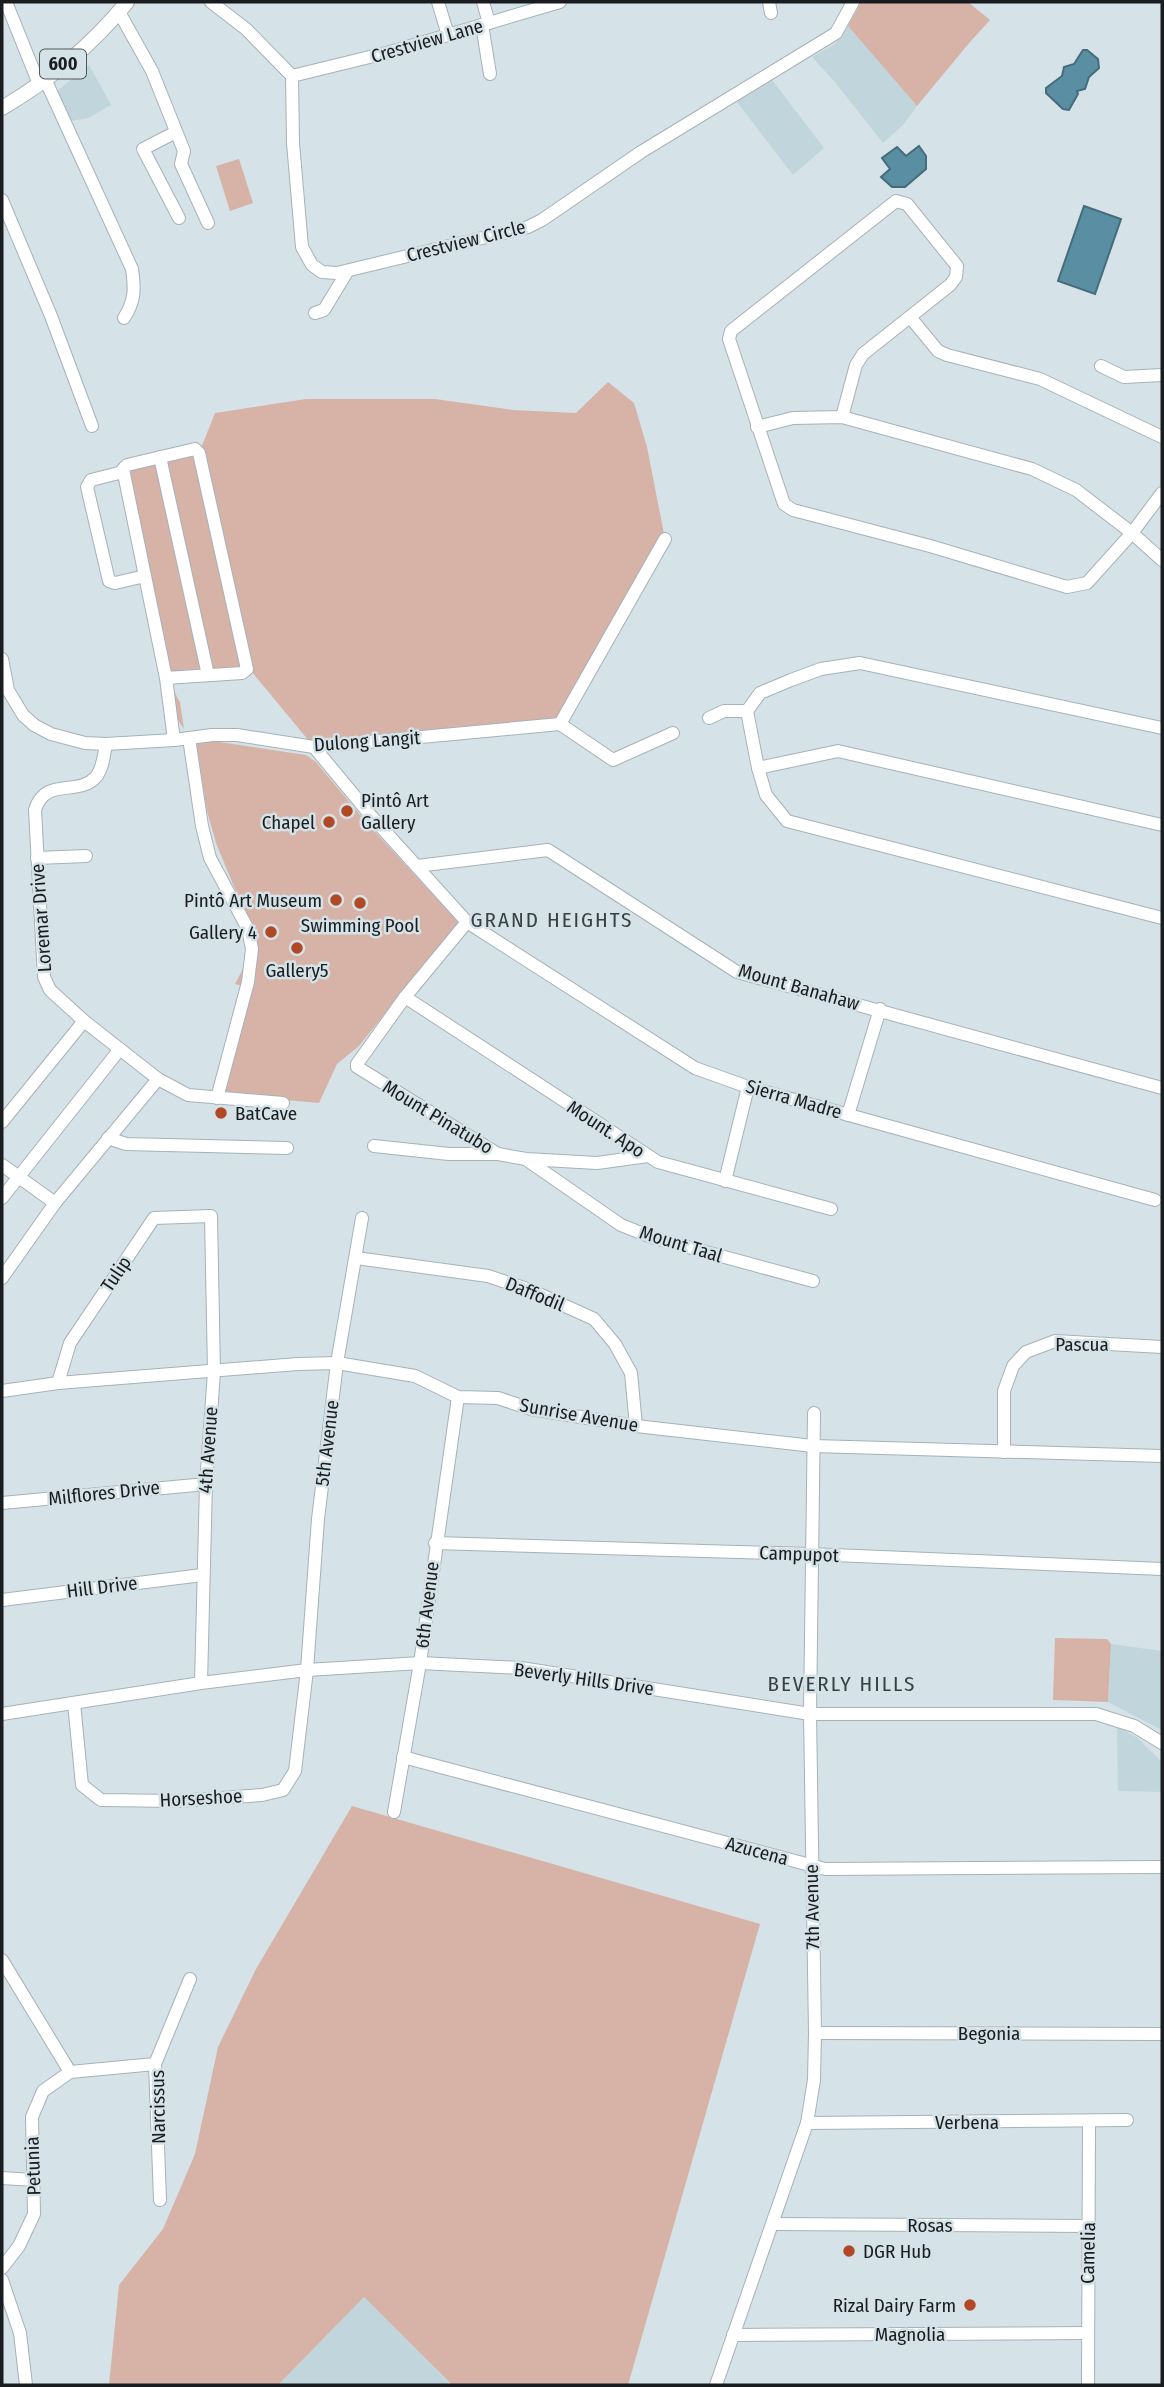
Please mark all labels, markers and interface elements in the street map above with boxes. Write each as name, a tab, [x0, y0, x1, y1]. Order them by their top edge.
street label: Crestview Lane	[368, 14, 486, 68]
road number: 600	[40, 50, 86, 78]
street label: Crestview Circle	[404, 215, 528, 267]
street label: Dulong Langit	[313, 726, 422, 756]
place label: Pintô Art Gallery	[361, 789, 430, 834]
marker: Pintô Art Gallery	[339, 803, 355, 819]
place label: Chapel	[262, 811, 315, 834]
marker: Chapel	[321, 814, 337, 830]
street label: Loremar Drive	[26, 863, 56, 973]
place label: Pintô Art Museum	[184, 889, 322, 912]
marker: Pintô Art Museum	[328, 892, 344, 908]
marker: Swimming Pool	[352, 895, 368, 911]
district label: GRAND HEIGHTS	[471, 907, 633, 933]
place label: Swimming Pool	[301, 914, 419, 937]
place label: Gallery 4	[189, 921, 257, 944]
marker: Gallery 4	[263, 924, 279, 940]
marker: Gallery5	[289, 940, 305, 956]
place label: Gallery5	[265, 959, 329, 982]
street label: Mount Banahaw	[736, 959, 863, 1015]
street label: Sierra Madre	[743, 1074, 845, 1124]
street label: Mount Pinatubo	[379, 1075, 497, 1159]
street label: Mount. Apo	[563, 1095, 649, 1163]
place label: BatCave	[235, 1102, 297, 1125]
marker: BatCave	[213, 1105, 229, 1121]
street label: Mount Taal	[637, 1221, 725, 1267]
street label: Tulip	[96, 1252, 136, 1296]
street label: Daffodil	[502, 1272, 568, 1316]
street label: Pascua	[1055, 1333, 1109, 1356]
street label: Sunrise Avenue	[518, 1393, 640, 1437]
street label: 5th Avenue	[310, 1399, 344, 1487]
street label: 4th Avenue	[193, 1406, 223, 1494]
street label: Milflores Drive	[47, 1476, 161, 1510]
street label: Campupot	[759, 1541, 840, 1567]
street label: 6th Avenue	[410, 1560, 444, 1650]
street label: Hill Drive	[65, 1571, 139, 1603]
street label: Beverly Hills Drive	[513, 1658, 655, 1700]
district label: BEVERLY HILLS	[767, 1671, 917, 1697]
street label: Horseshoe	[159, 1784, 243, 1812]
street label: Azucena	[723, 1832, 791, 1870]
street label: 7th Avenue	[800, 1864, 824, 1950]
street label: Begonia	[958, 2022, 1020, 2045]
street label: Narcissus	[146, 2070, 170, 2144]
street label: Verbena	[935, 2111, 999, 2134]
street label: Petunia	[20, 2136, 46, 2196]
street label: Rosas	[907, 2214, 953, 2237]
street label: Camelia	[1076, 2222, 1100, 2284]
place label: DGR Hub	[863, 2240, 931, 2263]
marker: DGR Hub	[841, 2243, 857, 2259]
place label: Rizal Dairy Farm	[833, 2294, 956, 2317]
marker: Rizal Dairy Farm	[962, 2297, 978, 2313]
street label: Magnolia	[875, 2323, 945, 2346]

